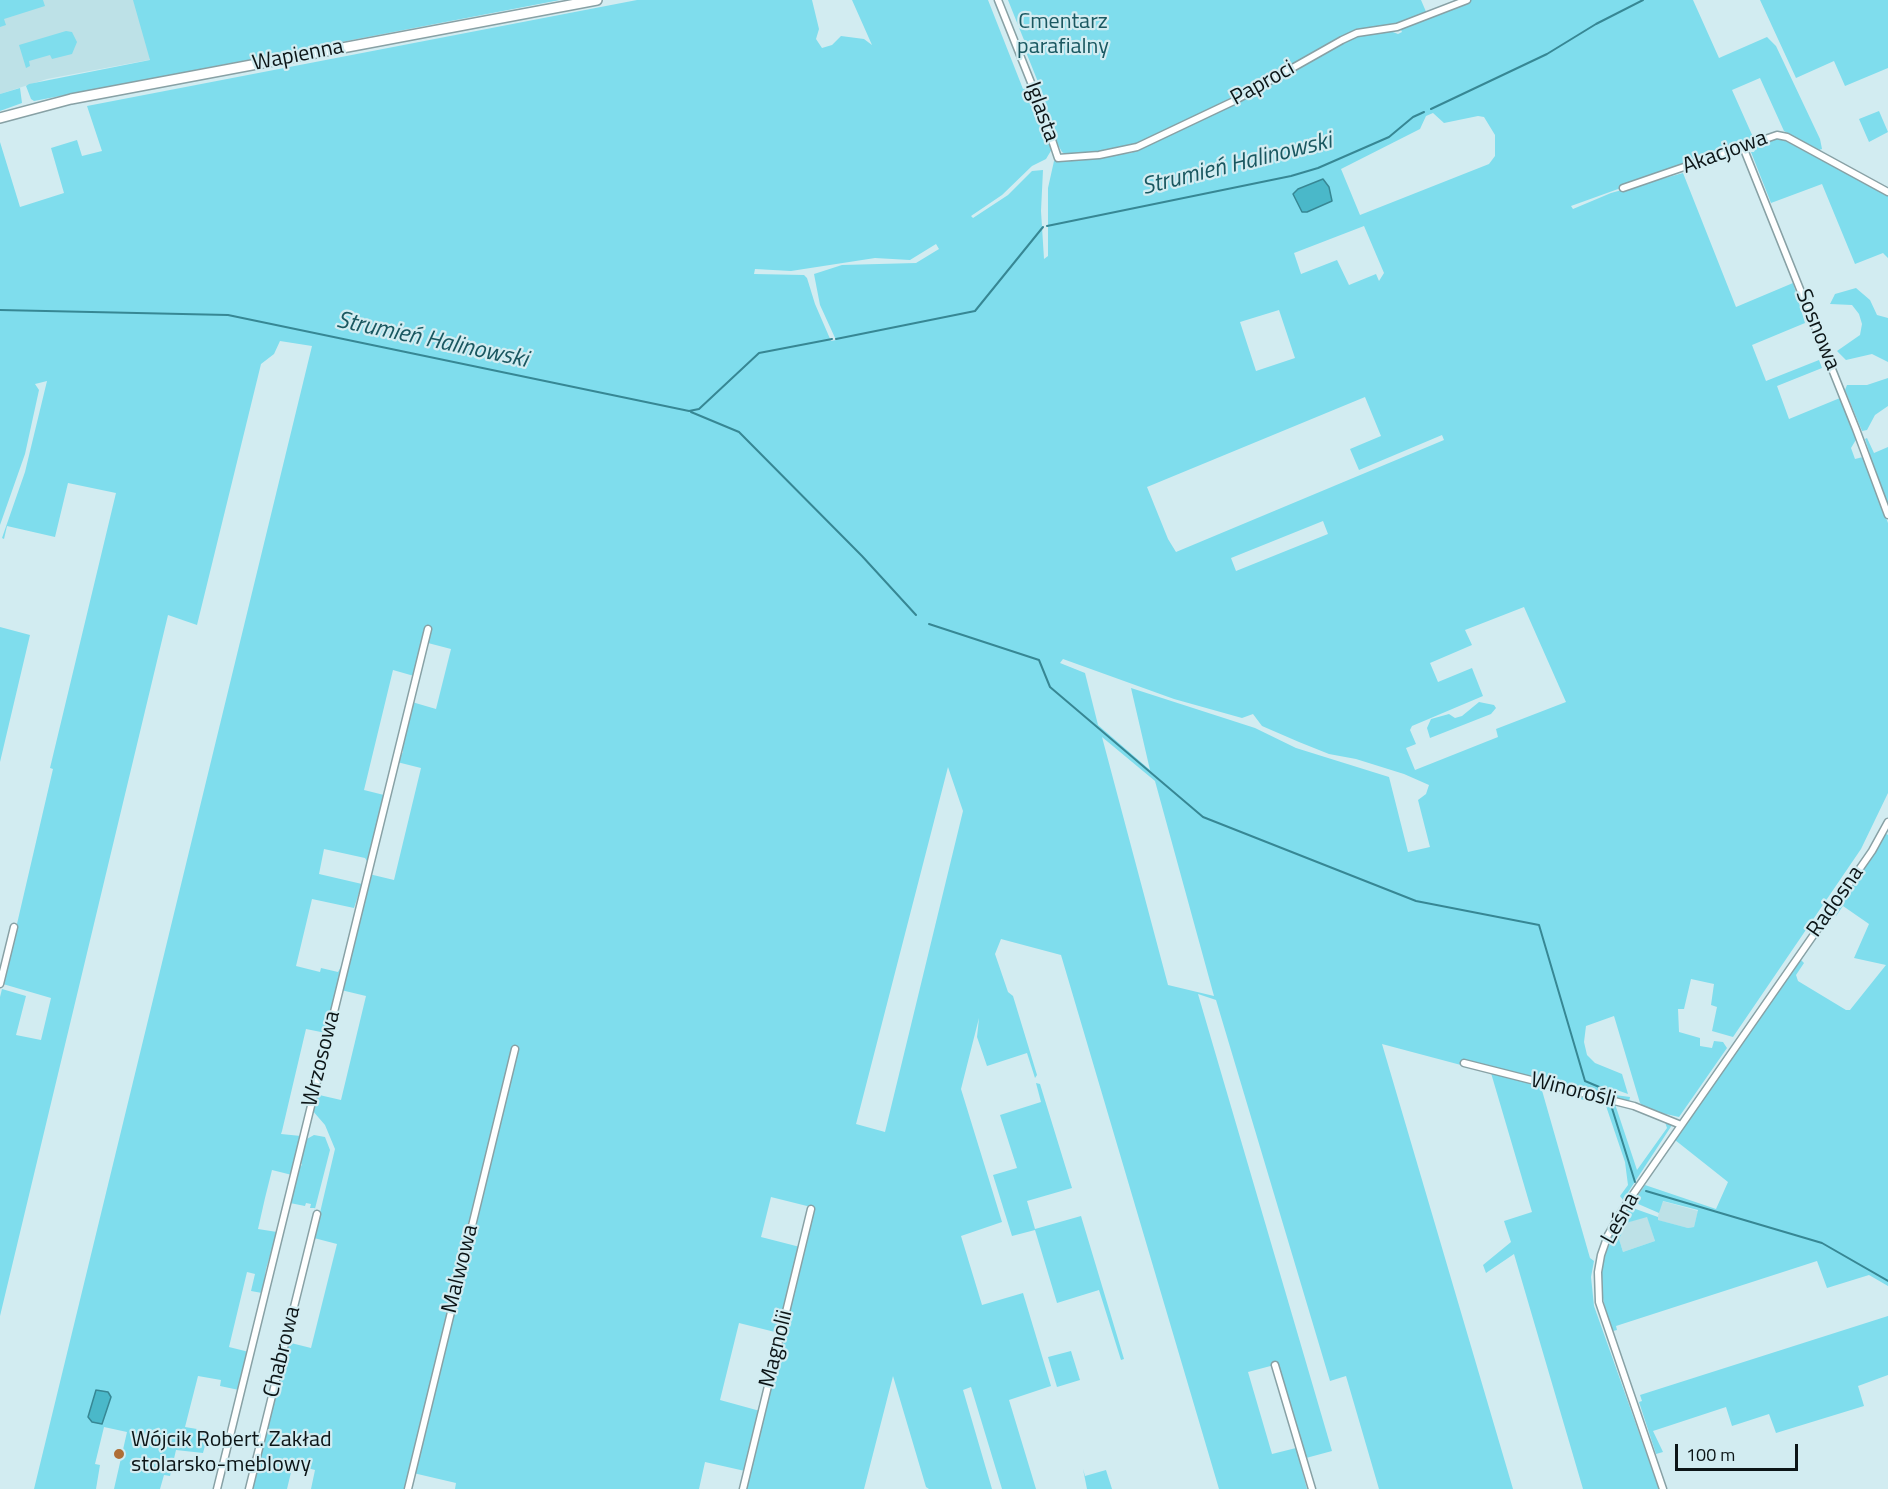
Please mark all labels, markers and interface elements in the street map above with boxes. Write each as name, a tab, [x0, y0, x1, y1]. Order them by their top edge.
park label: Cmentarz parafialny	[1017, 10, 1109, 62]
street label: Wapienna	[250, 34, 346, 78]
street label: Paproci	[1226, 56, 1300, 112]
street label: Iglasta	[1018, 79, 1064, 145]
street label: Akacjowa	[1679, 126, 1771, 180]
water label: Strumień Halinowski	[1139, 127, 1335, 203]
street label: Sosnowa	[1789, 286, 1845, 374]
water label: Strumień Halinowski	[334, 307, 530, 375]
street label: Radosna	[1802, 861, 1870, 943]
street label: Wrzosowa	[297, 1008, 347, 1110]
street label: Winorośli	[1528, 1068, 1618, 1114]
street label: Leśna	[1596, 1189, 1646, 1249]
street label: Malwowa	[437, 1222, 485, 1316]
street label: Chabrowa	[259, 1304, 307, 1400]
street label: Magnolii	[755, 1308, 799, 1390]
place label: Wójcik Robert. Zakład stolarsko-meblowy	[131, 1428, 332, 1480]
scale bar	[1678, 1432, 1801, 1470]
text: 100 m	[1686, 1441, 1735, 1468]
marker: Wójcik Robert. Zakład stolarsko-meblowy	[112, 1447, 126, 1461]

